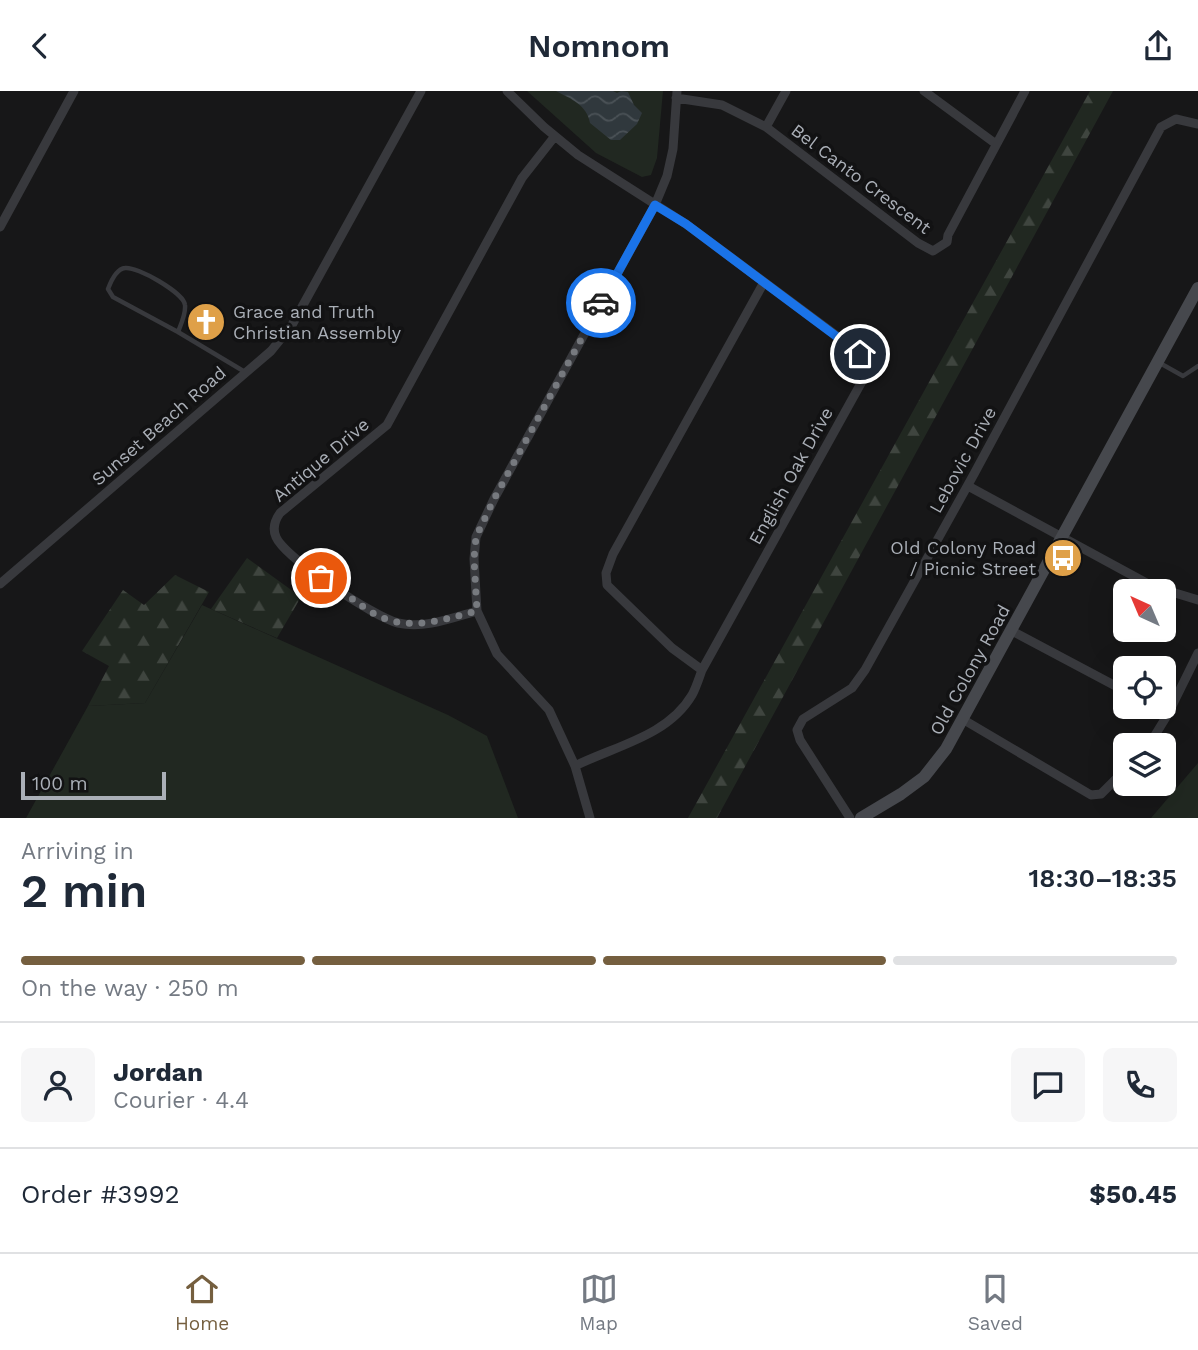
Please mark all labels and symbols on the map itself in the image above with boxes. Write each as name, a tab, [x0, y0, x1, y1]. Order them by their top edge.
street label: Bel Canto Crescent	[787, 119, 936, 238]
courier	[566, 268, 636, 338]
church icon: Grace and Truth Christian Assembly	[185, 301, 227, 343]
place label: Grace and Truth Christian Assembly	[233, 301, 402, 343]
pin	[830, 324, 890, 384]
street label: Sunset Beach Road	[87, 362, 230, 490]
street label: English Oak Drive	[744, 403, 837, 548]
street label: Lebovic Drive	[925, 403, 1000, 516]
street label: Antique Drive	[268, 413, 373, 506]
place label: Old Colony Road / Picnic Street	[890, 537, 1036, 579]
bus stop icon: Old Colony Road / Picnic Street	[1042, 537, 1084, 579]
pin	[291, 548, 351, 608]
north arrow	[1113, 579, 1176, 642]
street label: Old Colony Road	[925, 601, 1014, 739]
scale bar	[21, 769, 166, 801]

